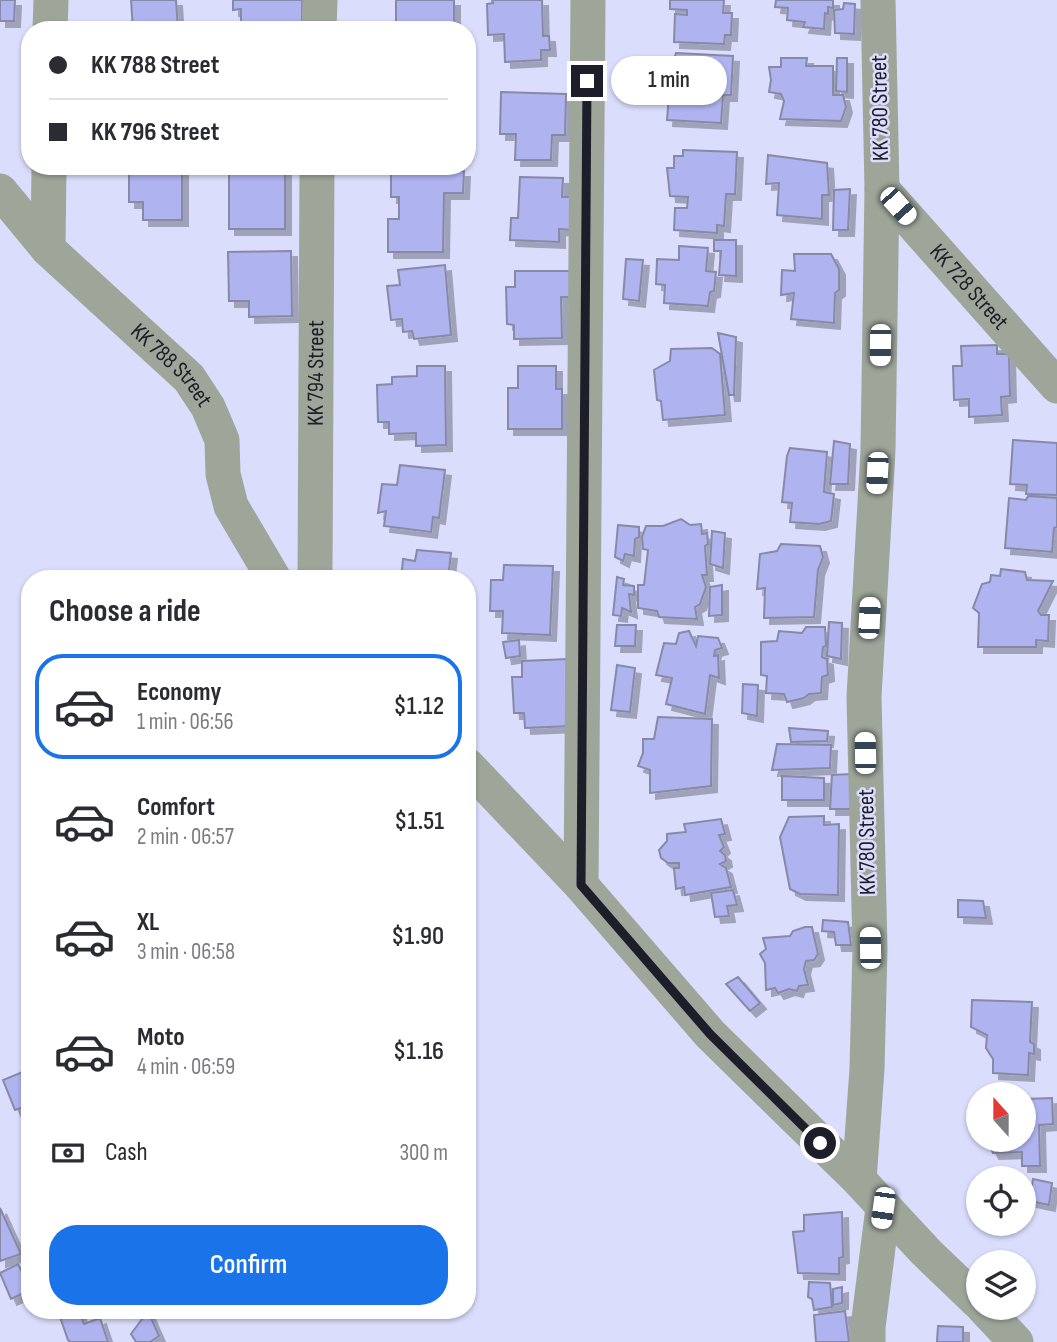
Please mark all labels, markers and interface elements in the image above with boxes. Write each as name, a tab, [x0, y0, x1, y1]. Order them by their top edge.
text: KK 788 Street	[91, 50, 219, 81]
street label: KK 780 Street	[865, 55, 895, 161]
callout: 1 min	[612, 56, 727, 106]
route end	[571, 65, 603, 97]
text: 1 min	[648, 66, 690, 94]
text: KK 796 Street	[91, 117, 219, 148]
car	[877, 183, 920, 229]
street label: KK 728 Street	[924, 238, 1014, 336]
street label: KK 788 Street	[125, 317, 218, 412]
street label: KK 794 Street	[302, 320, 330, 426]
car	[870, 324, 891, 366]
car	[866, 451, 889, 495]
text: Choose a ride	[49, 592, 201, 631]
car	[858, 596, 881, 640]
icon: car	[53, 675, 116, 738]
text: Economy	[137, 677, 221, 708]
text: $1.12	[394, 691, 444, 722]
text: 1 min · 06:56	[137, 708, 233, 736]
car	[855, 732, 876, 774]
street label: KK 780 Street	[852, 789, 882, 895]
icon: car	[53, 790, 116, 853]
text: Comfort	[137, 792, 215, 823]
text: $1.51	[394, 806, 444, 837]
text: 2 min · 06:57	[137, 823, 234, 851]
icon: car	[53, 905, 116, 968]
text: XL	[137, 907, 159, 938]
text: $1.90	[391, 921, 444, 952]
car	[860, 927, 881, 969]
text: 3 min · 06:58	[137, 938, 235, 966]
icon: car	[53, 1020, 116, 1083]
text: Moto	[137, 1022, 185, 1053]
text: $1.16	[393, 1036, 444, 1067]
text: 4 min · 06:59	[137, 1053, 235, 1081]
north arrow	[966, 1082, 1036, 1152]
map controls	[966, 1082, 1036, 1320]
route start	[804, 1127, 836, 1159]
icon: cash	[49, 1134, 87, 1172]
text: Cash	[105, 1137, 148, 1168]
text: 300 m	[399, 1139, 448, 1167]
button: locate	[966, 1166, 1036, 1236]
car	[870, 1186, 897, 1230]
button: Confirm	[49, 1225, 448, 1305]
button: layers	[966, 1250, 1036, 1320]

